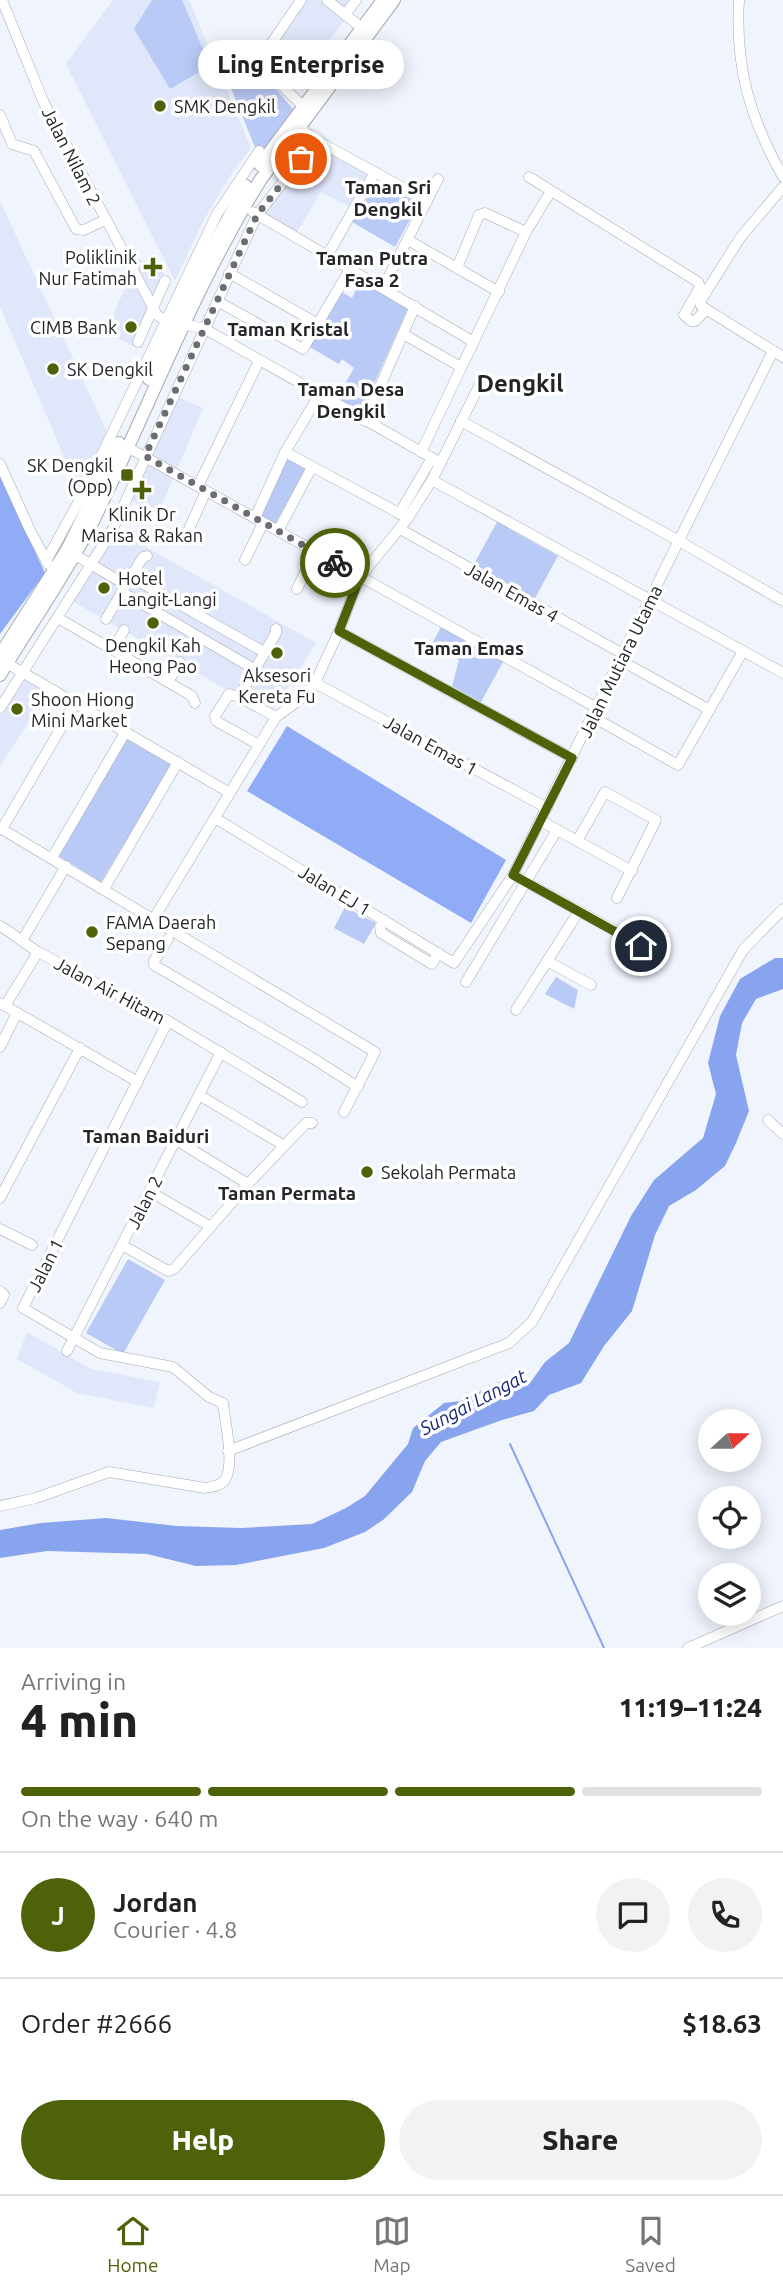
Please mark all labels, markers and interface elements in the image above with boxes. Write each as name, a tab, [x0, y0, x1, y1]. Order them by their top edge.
callout: Ling Enterprise	[198, 40, 404, 89]
text: Ling Enterprise	[217, 52, 385, 77]
place label: SMK Dengkil	[174, 96, 276, 116]
marker: SMK Dengkil	[152, 98, 168, 114]
street label: Jalan Nilam 2	[39, 104, 105, 208]
pin	[271, 129, 331, 189]
icon: bag	[282, 140, 320, 178]
district label: Taman Sri Dengkil	[345, 176, 431, 220]
place label: Poliklinik Nur Fatimah	[38, 247, 137, 288]
district label: Taman Putra Fasa 2	[316, 247, 428, 291]
marker: Poliklinik Nur Fatimah	[143, 257, 163, 277]
place label: CIMB Bank	[30, 317, 117, 337]
district label: Taman Kristal	[227, 318, 349, 340]
marker: CIMB Bank	[123, 319, 139, 335]
place label: SK Dengkil	[67, 359, 153, 379]
marker: SK Dengkil	[45, 361, 61, 377]
district label: Dengkil	[477, 370, 563, 397]
district label: Taman Desa Dengkil	[298, 378, 404, 422]
place label: SK Dengkil (Opp)	[27, 455, 113, 497]
marker: SK Dengkil (Opp)	[119, 467, 135, 483]
marker: Klinik Dr Marisa & Rakan	[132, 480, 152, 500]
place label: Klinik Dr Marisa & Rakan	[81, 504, 203, 545]
courier	[300, 528, 370, 598]
icon: bike	[316, 544, 354, 582]
street label: Jalan Emas 4	[462, 558, 562, 626]
place label: Hotel Langit-Langi	[118, 568, 217, 609]
marker: Hotel Langit-Langi	[96, 580, 112, 596]
street label: Jalan Mutiara Utama	[574, 582, 666, 740]
marker: Dengkil Kah Heong Pao	[145, 615, 161, 631]
place label: Dengkil Kah Heong Pao	[105, 635, 201, 676]
district label: Taman Emas	[414, 637, 524, 659]
marker: Aksesori Kereta Fu	[269, 645, 285, 661]
place label: Aksesori Kereta Fu	[238, 665, 316, 706]
place label: Shoon Hiong Mini Market	[31, 689, 134, 730]
marker: Shoon Hiong Mini Market	[9, 701, 25, 717]
street label: Jalan Emas 1	[381, 711, 481, 779]
street label: Jalan EJ 1	[296, 861, 374, 919]
place label: FAMA Daerah Sepang	[106, 912, 216, 953]
pin	[611, 916, 671, 976]
marker: FAMA Daerah Sepang	[84, 924, 100, 940]
icon: home	[622, 927, 660, 965]
street label: Jalan Air Hitam	[51, 952, 169, 1028]
district label: Taman Baiduri	[83, 1125, 209, 1147]
place label: Sekolah Permata	[381, 1162, 516, 1182]
marker: Sekolah Permata	[359, 1164, 375, 1180]
street label: Jalan 2	[122, 1172, 166, 1232]
district label: Taman Permata	[218, 1182, 356, 1204]
street label: Jalan 1	[23, 1235, 67, 1295]
water label: Sungai Langat	[415, 1364, 531, 1440]
north arrow	[698, 1409, 761, 1472]
map controls	[698, 1409, 761, 1626]
button: locate	[698, 1486, 761, 1549]
button: layers	[698, 1563, 761, 1626]
text: Arriving in	[21, 1669, 126, 1694]
text: 11:19–11:24	[619, 1693, 762, 1722]
text: 4 min	[21, 1694, 138, 1746]
text: On the way · 640 m	[21, 1806, 218, 1831]
button: chat	[596, 1878, 670, 1952]
button: phone	[688, 1878, 762, 1952]
text: Jordan	[113, 1888, 198, 1917]
text: J	[51, 1901, 65, 1930]
text: Courier · 4.8	[113, 1917, 237, 1942]
text: Order #2666	[21, 2009, 172, 2038]
text: $18.63	[682, 2009, 762, 2038]
button: Help	[21, 2100, 385, 2180]
button: Share	[399, 2100, 762, 2180]
tab: Home	[107, 2212, 158, 2276]
tab: Map	[373, 2212, 411, 2276]
tab: Saved	[625, 2212, 676, 2276]

